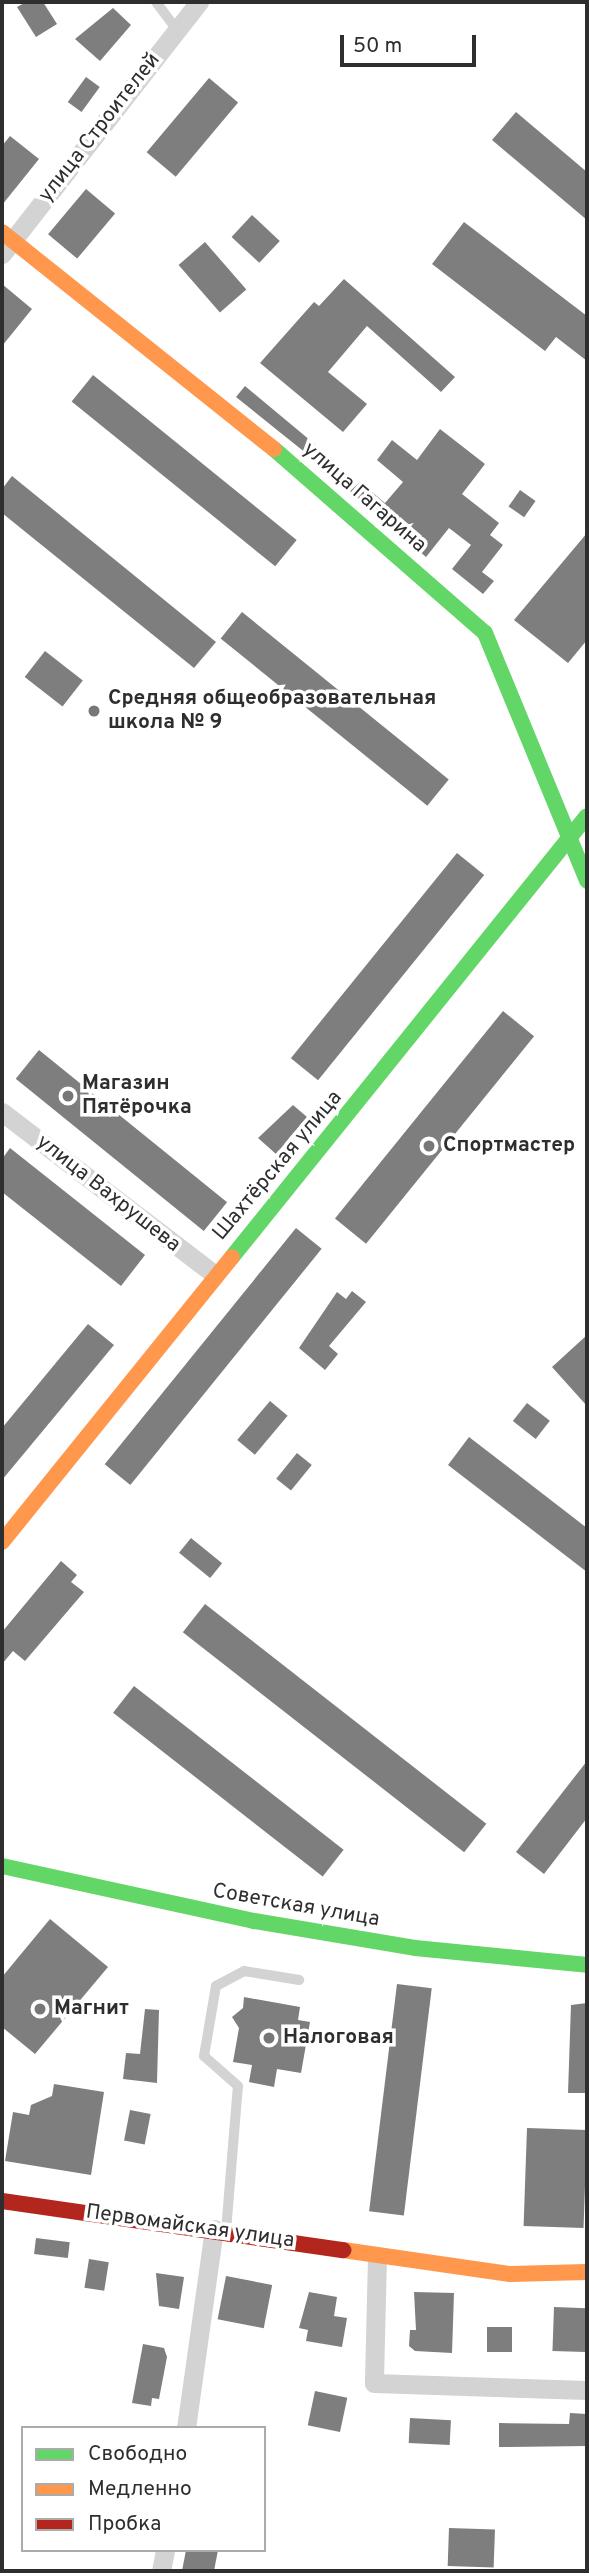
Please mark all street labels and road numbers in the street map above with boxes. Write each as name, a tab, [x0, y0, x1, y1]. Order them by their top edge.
street label: улица Строителей	[34, 48, 166, 208]
street label: улица Гагарина	[297, 438, 431, 558]
street label: Шахтёрская улица	[208, 1086, 348, 1246]
street label: улица Вахрушева	[31, 1130, 185, 1258]
street label: Советская улица	[211, 1879, 381, 1933]
street label: Первомайская улица	[84, 2200, 296, 2254]

